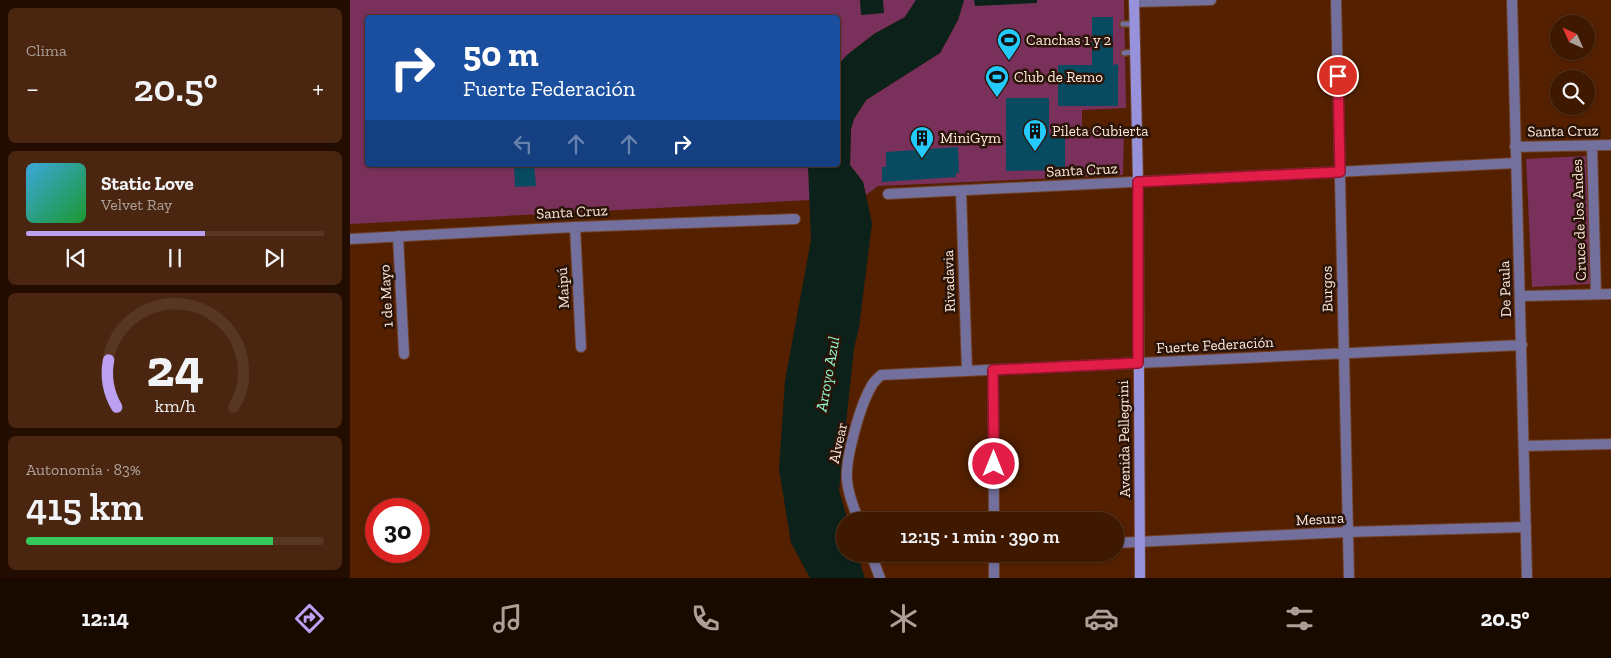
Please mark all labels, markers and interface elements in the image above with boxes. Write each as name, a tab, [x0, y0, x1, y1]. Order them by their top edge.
north arrow	[1550, 15, 1595, 60]
map controls	[1550, 15, 1595, 115]
sports icon: Canchas 1 y 2	[996, 27, 1022, 61]
place label: Canchas 1 y 2	[1026, 31, 1112, 49]
text: 50 m	[463, 33, 539, 75]
icon: right	[380, 35, 445, 100]
text: Clima	[26, 41, 67, 60]
pin	[1317, 55, 1359, 97]
icon: arrive	[1324, 62, 1352, 90]
sports icon: Club de Remo	[984, 64, 1010, 98]
text: 20.5°	[133, 65, 218, 111]
place label: Club de Remo	[1014, 68, 1103, 86]
button: search	[1550, 70, 1595, 115]
text: −	[26, 72, 39, 105]
text: +	[312, 72, 324, 105]
text: Fuerte Federación	[463, 75, 635, 102]
building icon: Pileta Cubierta	[1022, 118, 1048, 152]
street label: Santa Cruz	[1527, 121, 1599, 141]
place label: Pileta Cubierta	[1052, 122, 1149, 140]
building icon: MiniGym	[909, 125, 935, 159]
place label: MiniGym	[940, 129, 1001, 147]
icon: left	[509, 130, 537, 158]
icon: ahead	[562, 130, 590, 158]
icon: ahead	[615, 130, 643, 158]
icon: right	[668, 130, 696, 158]
street label: Santa Cruz	[1046, 159, 1118, 181]
street label: Cruce de los Andes	[1568, 159, 1590, 281]
text: Static Love	[101, 172, 194, 195]
text: Velvet Ray	[101, 195, 172, 214]
street label: Santa Cruz	[536, 201, 608, 223]
icon: previous	[62, 244, 90, 272]
icon: pause	[161, 244, 189, 272]
icon: next	[260, 244, 288, 272]
street label: Rivadavia	[939, 250, 959, 312]
street label: De Paula	[1495, 260, 1515, 318]
street label: 1 de Mayo	[375, 264, 397, 328]
street label: Maipú	[553, 266, 573, 309]
street label: Burgos	[1318, 266, 1336, 312]
street label: Fuerte Federación	[1156, 333, 1275, 357]
water label: Arroyo Azul	[811, 335, 843, 414]
text: 24	[146, 337, 204, 399]
street label: Avenida Pellegrini	[1114, 380, 1134, 498]
text: km/h	[155, 395, 195, 417]
street label: Alvear	[825, 421, 851, 465]
position arrow	[967, 437, 1019, 489]
text: Autonomía · 83%	[26, 460, 141, 479]
text: 415 km	[26, 484, 143, 530]
speed limit sign: 30	[365, 498, 430, 563]
street label: Mesura	[1295, 509, 1345, 529]
text: 12:15 · 1 min · 390 m	[900, 525, 1060, 548]
icon: directions	[292, 601, 327, 636]
icon: music	[490, 601, 525, 636]
icon: phone	[688, 601, 723, 636]
icon: climate	[886, 601, 921, 636]
icon: car	[1084, 601, 1119, 636]
icon: filters	[1282, 601, 1317, 636]
text: 12:14	[82, 605, 129, 632]
text: 20.5°	[1480, 605, 1529, 632]

